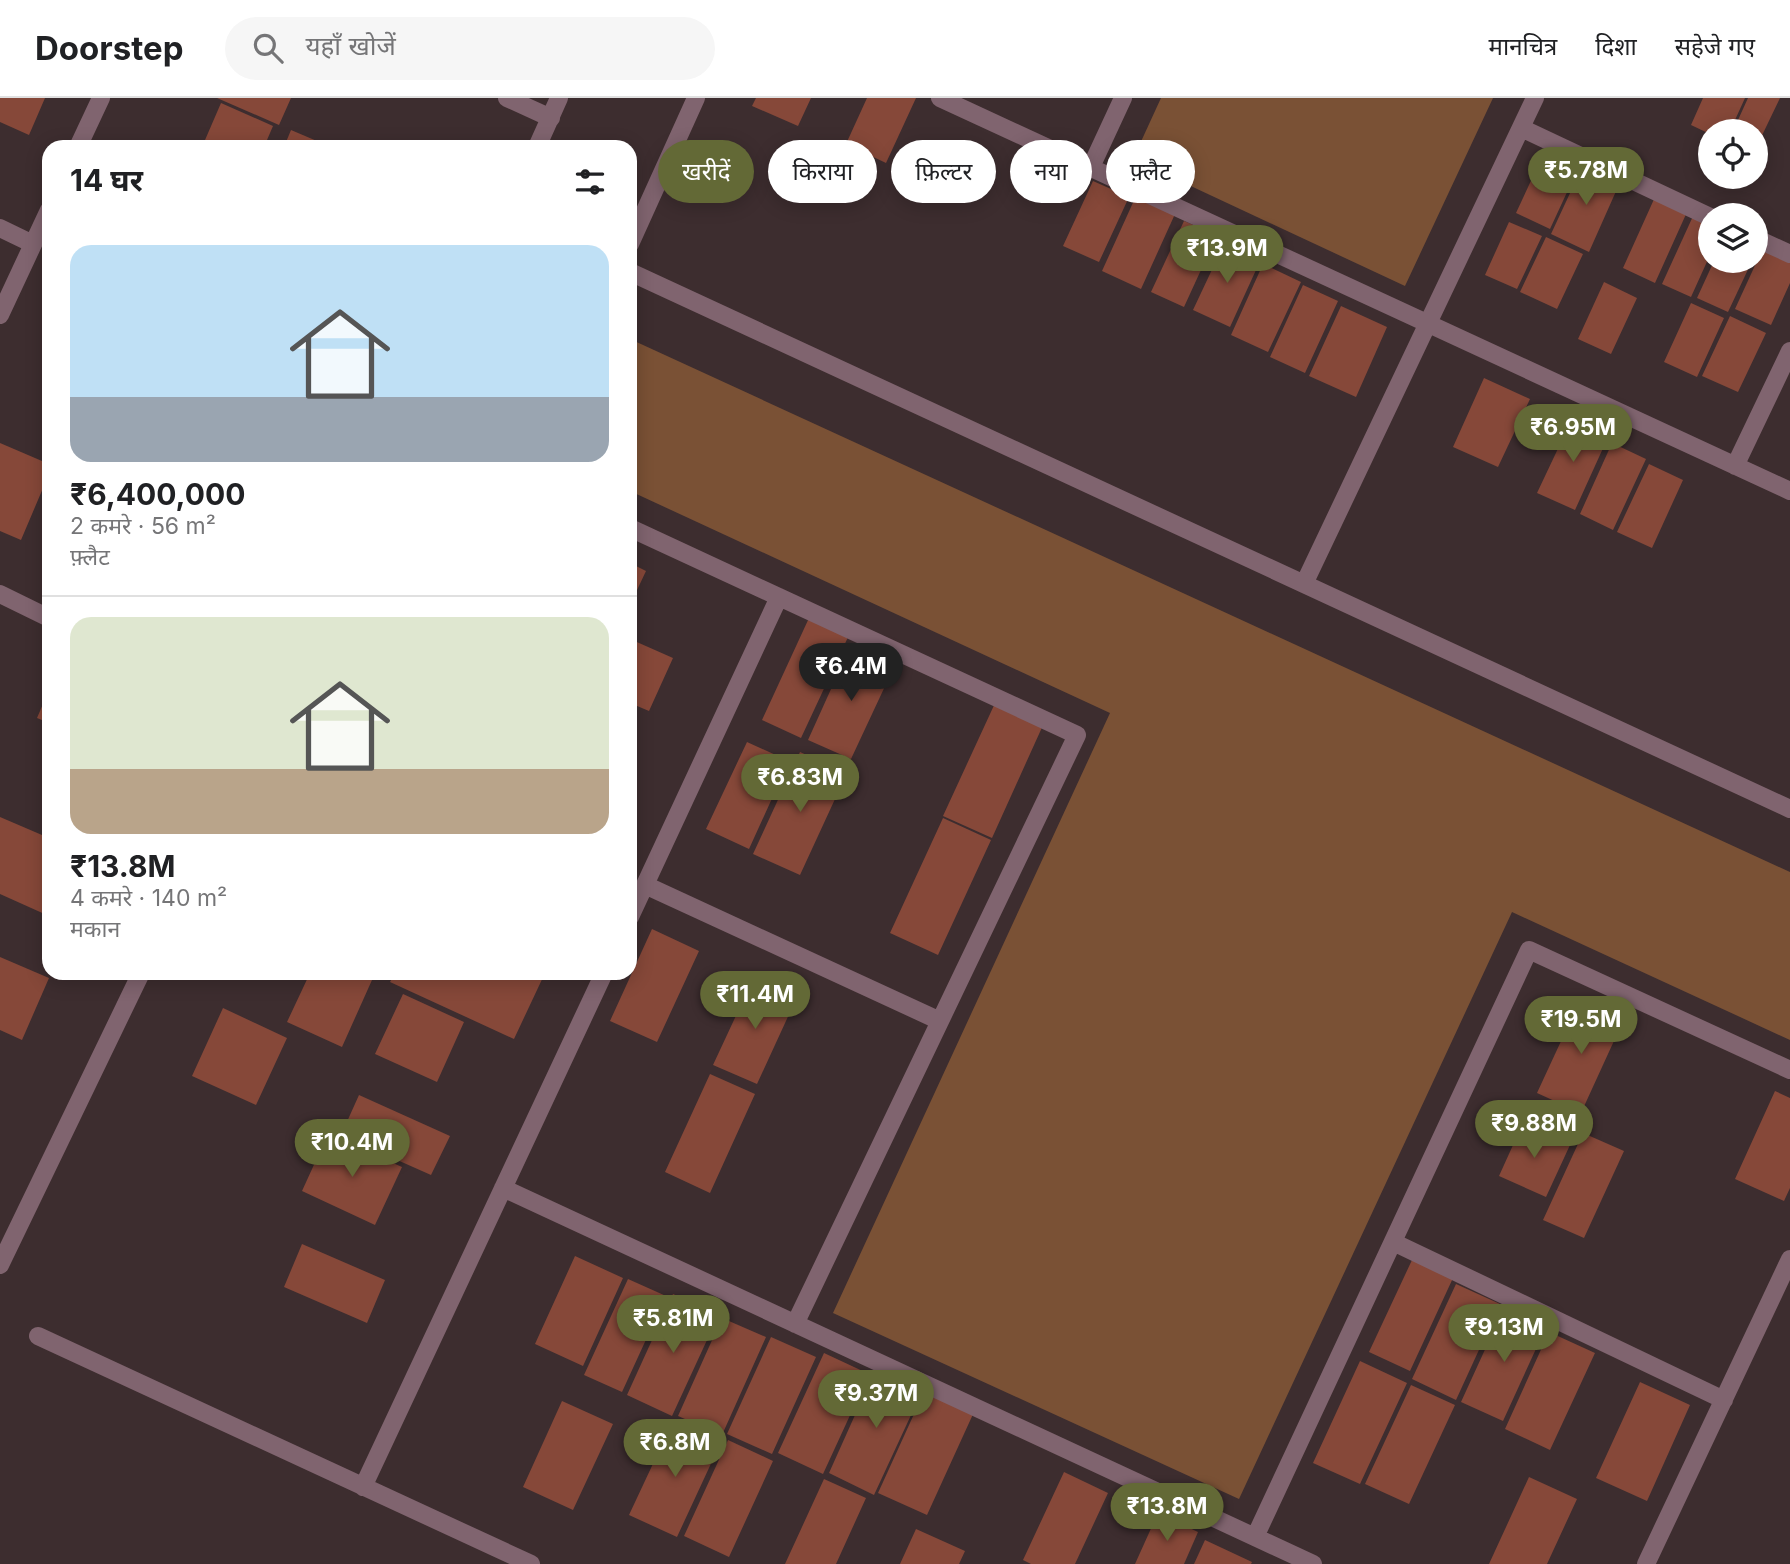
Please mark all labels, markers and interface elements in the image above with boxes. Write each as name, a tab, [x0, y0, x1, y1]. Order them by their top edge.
search box	[225, 17, 715, 80]
text: Doorstep	[35, 28, 183, 68]
icon: search	[249, 29, 287, 67]
text: यहाँ खोजें	[305, 30, 396, 61]
text: मानचित्र	[1489, 32, 1557, 61]
text: दिशा	[1595, 32, 1637, 61]
text: सहेजे गए	[1675, 32, 1755, 61]
map controls	[1698, 119, 1768, 273]
button: locate	[1698, 119, 1768, 189]
chip: खरीदें	[658, 140, 754, 203]
chip: किराया	[768, 140, 877, 203]
chip: फ़िल्टर	[891, 140, 996, 203]
chip: नया	[1010, 140, 1092, 203]
chip: फ़्लैट	[1106, 140, 1195, 203]
pin: ₹5.78M	[1529, 148, 1643, 207]
text: ₹5.78M	[1544, 156, 1628, 184]
text: 14 घर	[70, 162, 143, 198]
icon: filters	[571, 163, 609, 201]
button: layers	[1698, 203, 1768, 273]
pin: ₹13.9M	[1170, 226, 1284, 285]
text: ₹13.9M	[1186, 234, 1268, 262]
icon: home	[277, 291, 403, 417]
pin: ₹6.95M	[1516, 404, 1630, 464]
text: ₹6.95M	[1530, 413, 1616, 441]
text: ₹6,400,000	[70, 476, 245, 512]
text: 2 कमरे · 56 m²	[70, 512, 216, 540]
text: फ़्लैट	[70, 543, 110, 571]
pin: ₹6.4M	[802, 644, 900, 703]
text: ₹6.4M	[815, 652, 887, 680]
icon: home	[277, 663, 403, 789]
pin: ₹6.83M	[743, 754, 857, 814]
text: ₹6.83M	[757, 763, 843, 791]
text: ₹13.8M	[70, 848, 175, 884]
text: 4 कमरे · 140 m²	[70, 884, 227, 912]
text: मकान	[70, 915, 120, 943]
pin: ₹11.4M	[698, 972, 812, 1031]
text: ₹11.4M	[716, 980, 794, 1008]
pin: ₹19.5M	[1524, 996, 1638, 1056]
text: ₹19.5M	[1541, 1005, 1621, 1033]
pin: ₹9.88M	[1477, 1100, 1591, 1160]
text: ₹9.88M	[1491, 1109, 1577, 1137]
pin: ₹10.4M	[295, 1119, 409, 1179]
text: ₹10.4M	[311, 1128, 393, 1156]
pin: ₹5.81M	[616, 1296, 730, 1355]
text: ₹5.81M	[633, 1304, 713, 1332]
pin: ₹9.13M	[1447, 1304, 1561, 1364]
text: ₹9.13M	[1464, 1313, 1544, 1341]
pin: ₹9.37M	[819, 1370, 933, 1430]
text: ₹9.37M	[834, 1379, 918, 1407]
pin: ₹6.8M	[626, 1420, 724, 1479]
text: ₹6.8M	[640, 1428, 710, 1456]
pin: ₹13.8M	[1110, 1484, 1224, 1543]
text: ₹13.8M	[1127, 1492, 1207, 1520]

